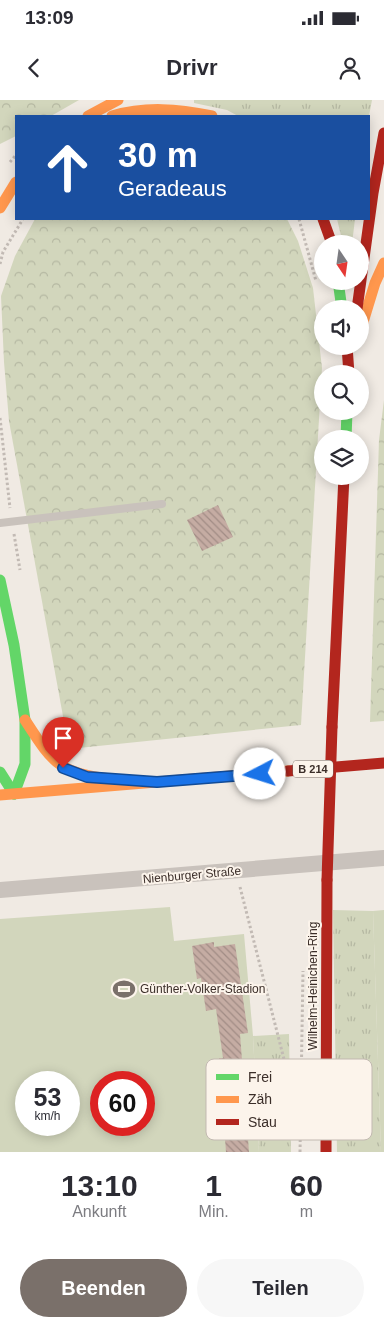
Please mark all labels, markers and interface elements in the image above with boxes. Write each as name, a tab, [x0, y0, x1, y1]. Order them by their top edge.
text: 13:09	[25, 7, 74, 28]
icon: back	[20, 54, 48, 82]
icon: person	[336, 54, 364, 82]
text: Drivr	[166, 55, 218, 80]
icon: ahead	[35, 135, 100, 200]
text: 30 m	[118, 135, 198, 174]
text: Geradeaus	[118, 176, 227, 201]
north arrow	[314, 235, 369, 290]
map controls	[314, 235, 369, 485]
button: sound	[314, 300, 369, 355]
button: search	[314, 365, 369, 420]
button: layers	[314, 430, 369, 485]
pin	[42, 717, 84, 768]
icon: arrive	[49, 724, 77, 752]
position arrow	[233, 747, 285, 799]
road number: B 214	[293, 761, 333, 778]
street label: Nienburger Straße	[142, 864, 242, 886]
street label: Wilhelm-Heinichen-Ring	[306, 922, 320, 1050]
sports icon: Günther-Volker-Stadion	[111, 976, 137, 1002]
place label: Günther-Volker-Stadion	[140, 982, 265, 996]
legend	[206, 1059, 372, 1140]
text: Frei	[248, 1069, 272, 1085]
speed limit sign: 60	[90, 1071, 155, 1136]
text: 53	[34, 1083, 61, 1111]
text: Zäh	[248, 1091, 272, 1107]
text: km/h	[34, 1109, 61, 1123]
text: Stau	[248, 1114, 277, 1130]
text: 13:10	[61, 1169, 138, 1202]
text: 1	[205, 1169, 222, 1202]
text: 60	[290, 1169, 323, 1202]
text: Ankunft	[72, 1203, 126, 1220]
text: Min.	[199, 1203, 229, 1220]
text: m	[300, 1203, 313, 1220]
button: Beenden	[20, 1259, 187, 1317]
button: Teilen	[197, 1259, 364, 1317]

